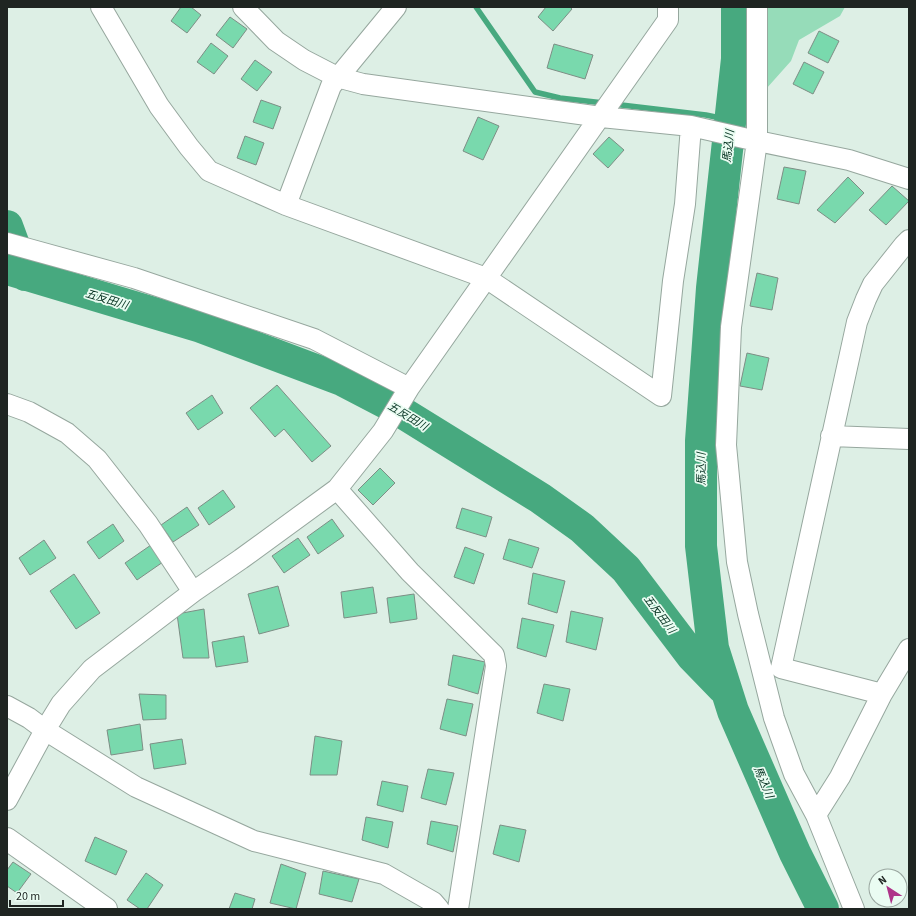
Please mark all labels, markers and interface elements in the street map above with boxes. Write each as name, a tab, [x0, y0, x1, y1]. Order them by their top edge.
water label: 馬込川	[719, 128, 738, 163]
water label: 五反田川	[84, 286, 131, 313]
water label: 五反田川	[385, 399, 431, 435]
water label: 馬込川	[694, 452, 709, 486]
water label: 五反田川	[640, 592, 679, 637]
water label: 馬込川	[750, 764, 777, 801]
north arrow	[868, 868, 908, 908]
text: N	[875, 872, 890, 889]
scale bar	[10, 882, 63, 908]
text: 20 m	[16, 888, 40, 905]

